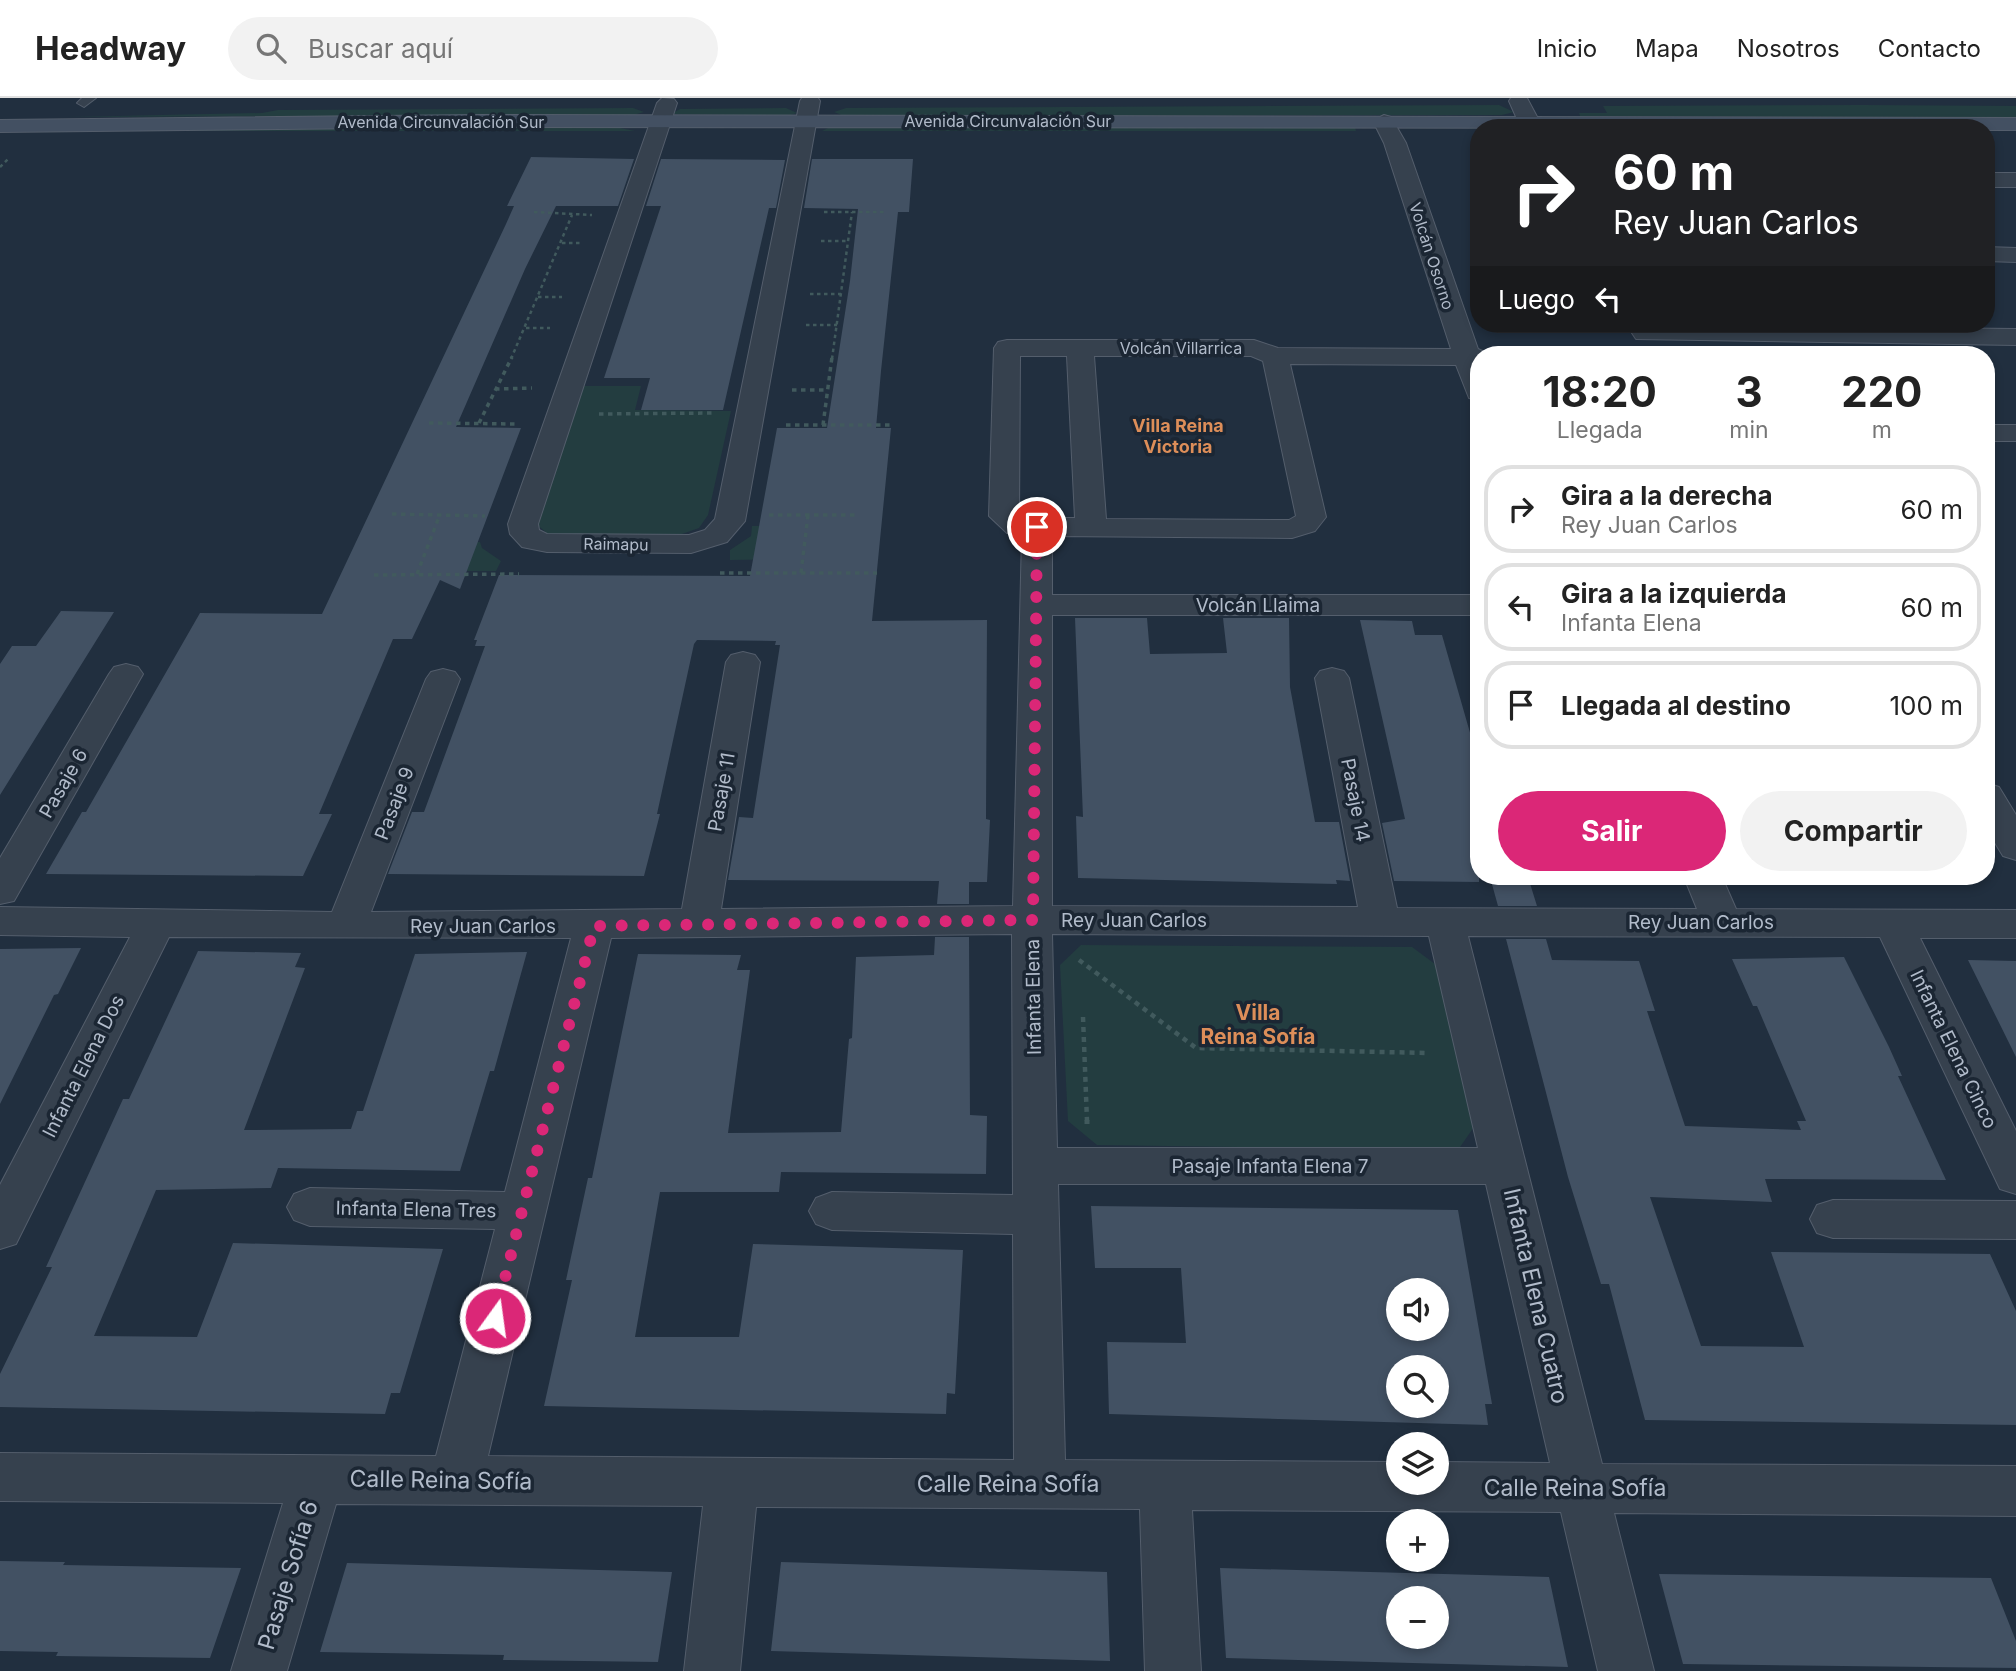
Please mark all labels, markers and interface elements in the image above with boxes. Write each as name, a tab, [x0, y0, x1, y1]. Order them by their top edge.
search box	[228, 17, 718, 80]
text: Headway	[35, 28, 186, 68]
icon: search	[252, 29, 290, 67]
text: Buscar aquí	[308, 33, 453, 64]
text: Inicio	[1537, 34, 1597, 63]
text: Mapa	[1635, 34, 1699, 63]
text: Nosotros	[1737, 34, 1840, 63]
text: Contacto	[1878, 34, 1981, 63]
street label: Avenida Circunvalación Sur	[905, 111, 1111, 131]
street label: Avenida Circunvalación Sur	[338, 112, 544, 132]
text: 60 m	[1613, 143, 1734, 202]
icon: right	[1498, 147, 1589, 238]
street label: Volcán Osorno	[1405, 200, 1459, 312]
text: Rey Juan Carlos	[1613, 203, 1859, 242]
icon: left	[1589, 280, 1627, 318]
text: Luego	[1498, 284, 1575, 315]
street label: Volcán Villarrica	[1120, 338, 1242, 358]
text: 18:20	[1543, 366, 1657, 417]
text: 3	[1735, 366, 1763, 417]
text: 220	[1841, 366, 1922, 417]
district label: Villa Reina Victoria	[1132, 415, 1224, 457]
text: Llegada	[1557, 416, 1643, 444]
text: min	[1729, 416, 1769, 444]
text: m	[1872, 416, 1892, 444]
text: Gira a la derecha	[1561, 480, 1773, 511]
icon: right	[1502, 490, 1540, 528]
text: 60 m	[1900, 494, 1963, 525]
pin	[1007, 497, 1067, 557]
icon: arrive	[1018, 508, 1056, 546]
text: Rey Juan Carlos	[1561, 511, 1738, 539]
street label: Raimapu	[583, 533, 649, 555]
text: Gira a la izquierda	[1561, 578, 1787, 609]
icon: left	[1502, 588, 1540, 626]
text: 60 m	[1900, 592, 1963, 623]
street label: Volcán Llaima	[1196, 594, 1320, 617]
text: Infanta Elena	[1561, 609, 1702, 637]
icon: arrive	[1502, 686, 1540, 724]
text: Llegada al destino	[1561, 690, 1791, 721]
text: 100 m	[1890, 690, 1963, 721]
street label: Pasaje 6	[34, 744, 92, 822]
street label: Pasaje 11	[703, 751, 740, 833]
street label: Pasaje 14	[1336, 756, 1375, 844]
street label: Pasaje 9	[370, 763, 419, 843]
button: Salir	[1498, 791, 1726, 871]
button: Compartir	[1740, 791, 1967, 871]
street label: Rey Juan Carlos	[1061, 909, 1207, 932]
street label: Rey Juan Carlos	[1628, 911, 1774, 934]
street label: Rey Juan Carlos	[410, 915, 556, 938]
street label: Infanta Elena	[1021, 939, 1046, 1055]
street label: Infanta Elena Cinco	[1905, 966, 2002, 1132]
street label: Infanta Elena Dos	[38, 991, 129, 1141]
district label: Villa Reina Sofía	[1200, 1000, 1316, 1049]
street label: Pasaje Infanta Elena 7	[1172, 1155, 1368, 1178]
street label: Infanta Elena Cuatro	[1498, 1186, 1574, 1406]
street label: Infanta Elena Tres	[335, 1197, 497, 1222]
map controls	[1386, 1278, 1449, 1649]
button: sound	[1386, 1278, 1449, 1341]
position arrow	[458, 1281, 532, 1355]
button: search	[1386, 1355, 1449, 1418]
button: layers	[1386, 1432, 1449, 1495]
street label: Calle Reina Sofía	[349, 1464, 533, 1496]
street label: Calle Reina Sofía	[917, 1470, 1099, 1498]
street label: Calle Reina Sofía	[1484, 1474, 1666, 1502]
street label: Pasaje Sofía 6	[252, 1497, 324, 1653]
button: +	[1386, 1509, 1449, 1572]
button: −	[1386, 1586, 1449, 1649]

